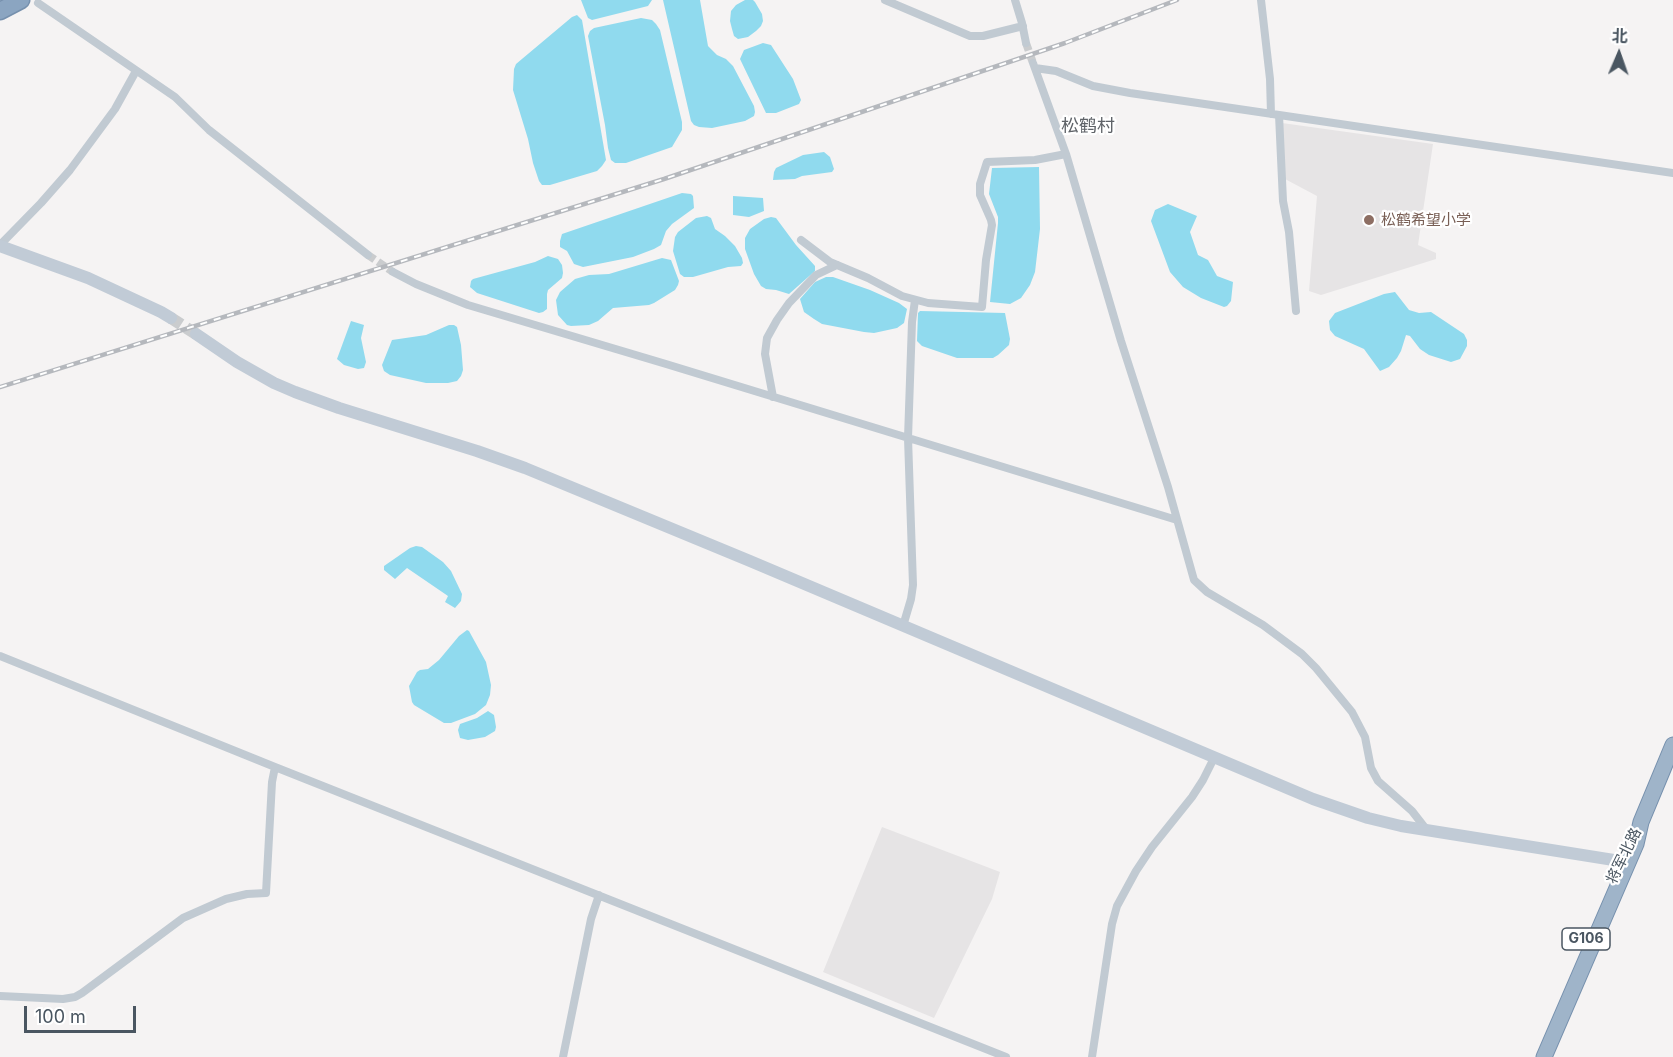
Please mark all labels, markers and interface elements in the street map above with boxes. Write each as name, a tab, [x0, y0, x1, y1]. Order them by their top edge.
north arrow	[1589, 24, 1649, 84]
text: 北	[1611, 26, 1628, 46]
district label: 松鹤村	[1061, 116, 1115, 138]
place label: 松鹤希望小学	[1381, 211, 1471, 229]
marker: 松鹤希望小学	[1362, 213, 1376, 227]
street label: 将军北路	[1603, 825, 1645, 887]
road number: G106	[1562, 928, 1610, 950]
scale bar	[27, 994, 140, 1032]
text: 100 m	[35, 1006, 86, 1027]

